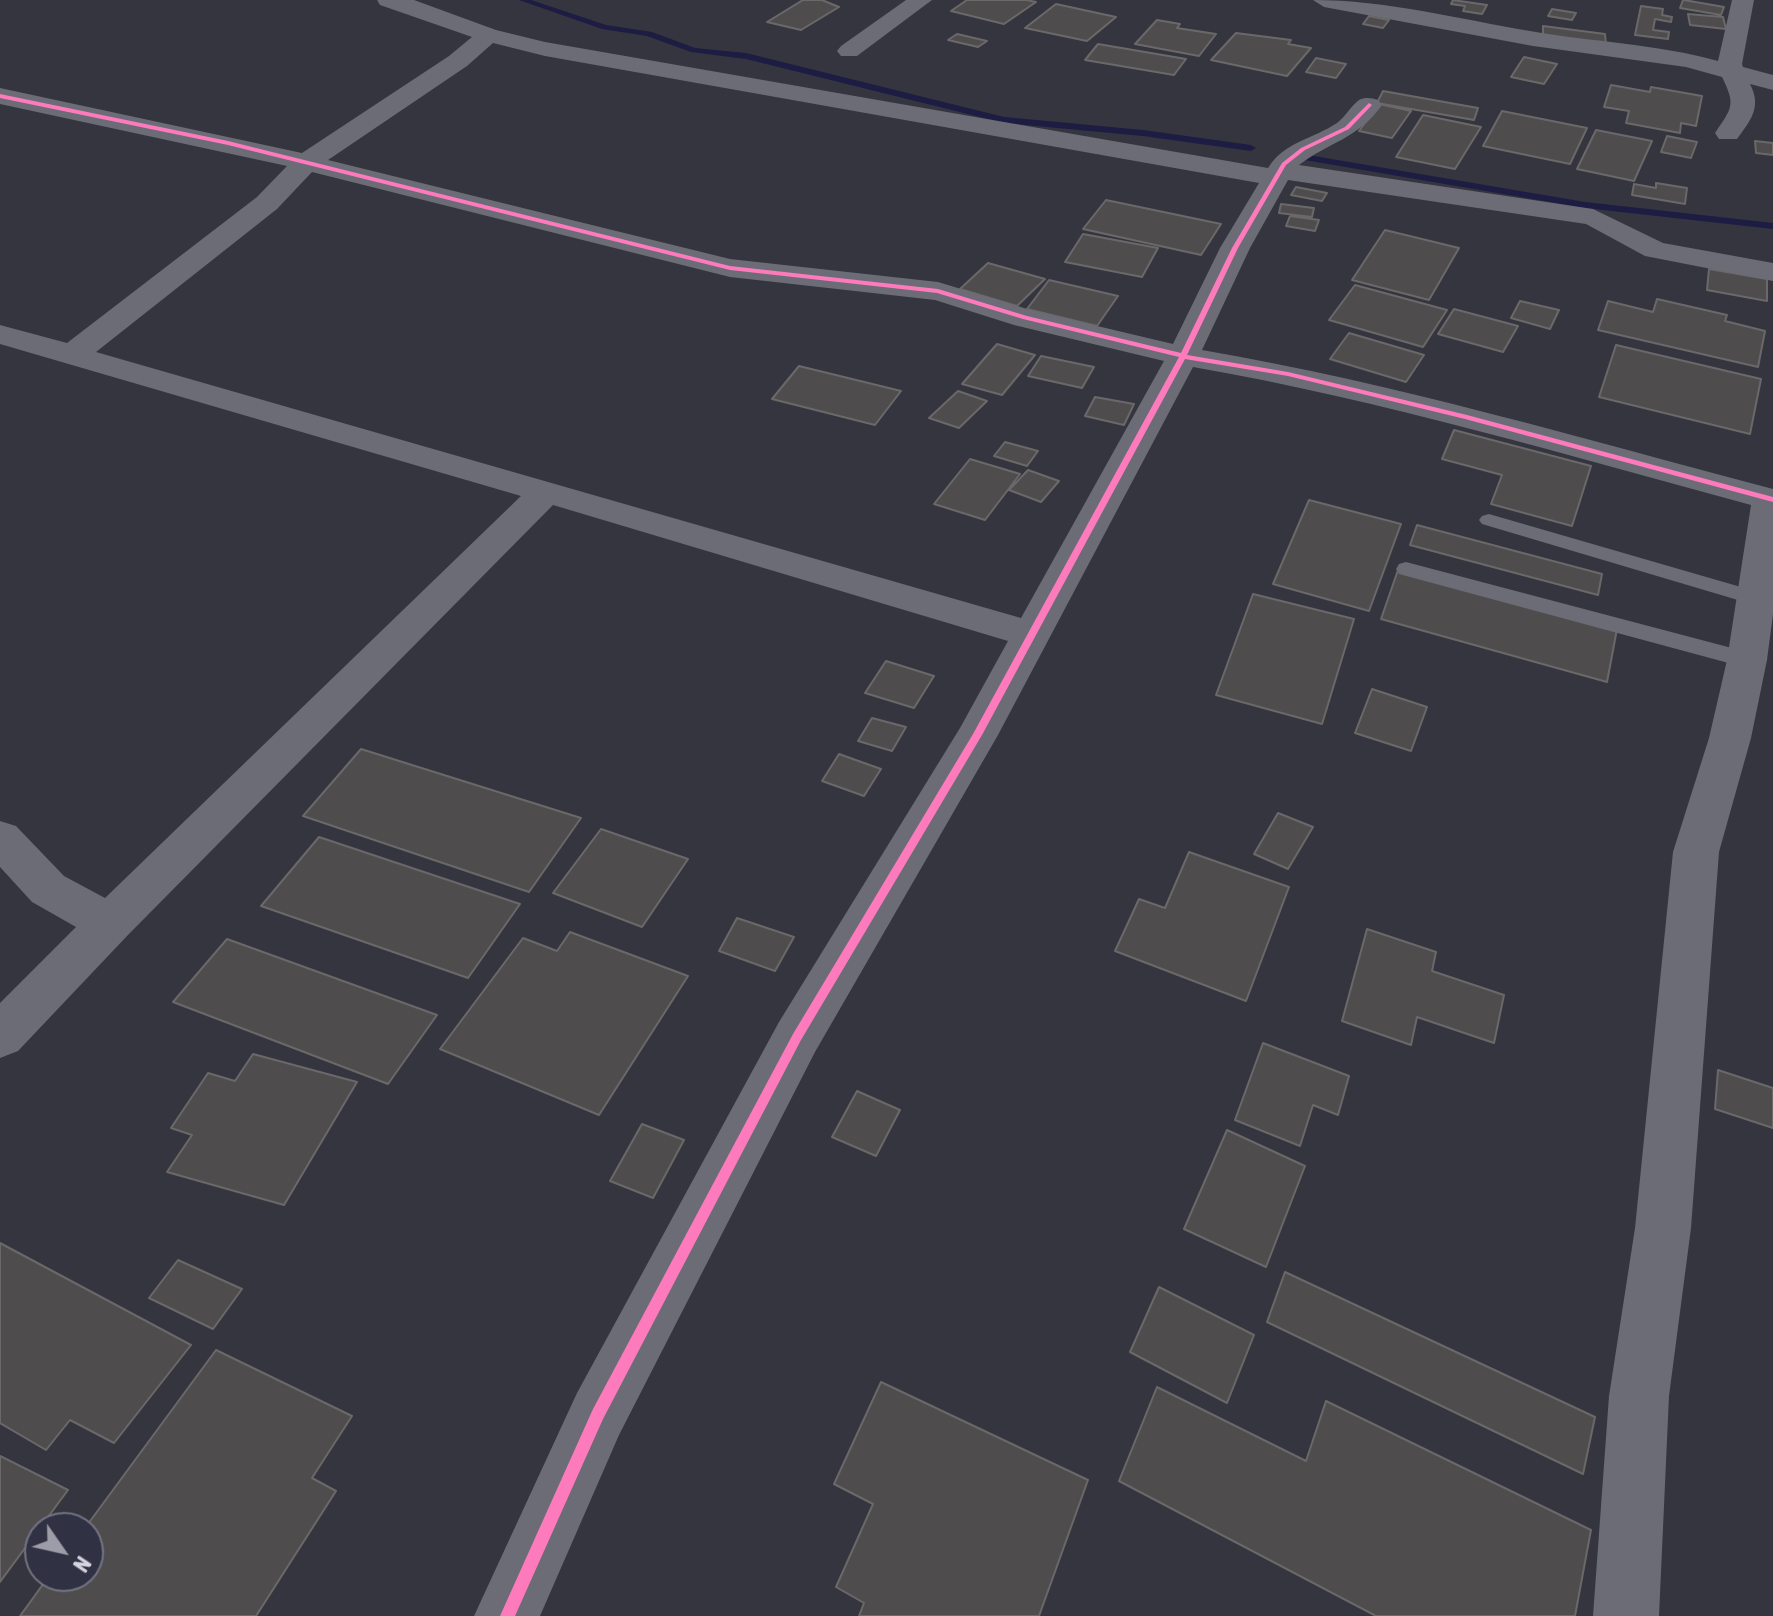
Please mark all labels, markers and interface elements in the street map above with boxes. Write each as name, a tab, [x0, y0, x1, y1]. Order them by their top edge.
north arrow	[24, 1512, 104, 1592]
text: N	[68, 1552, 97, 1577]

